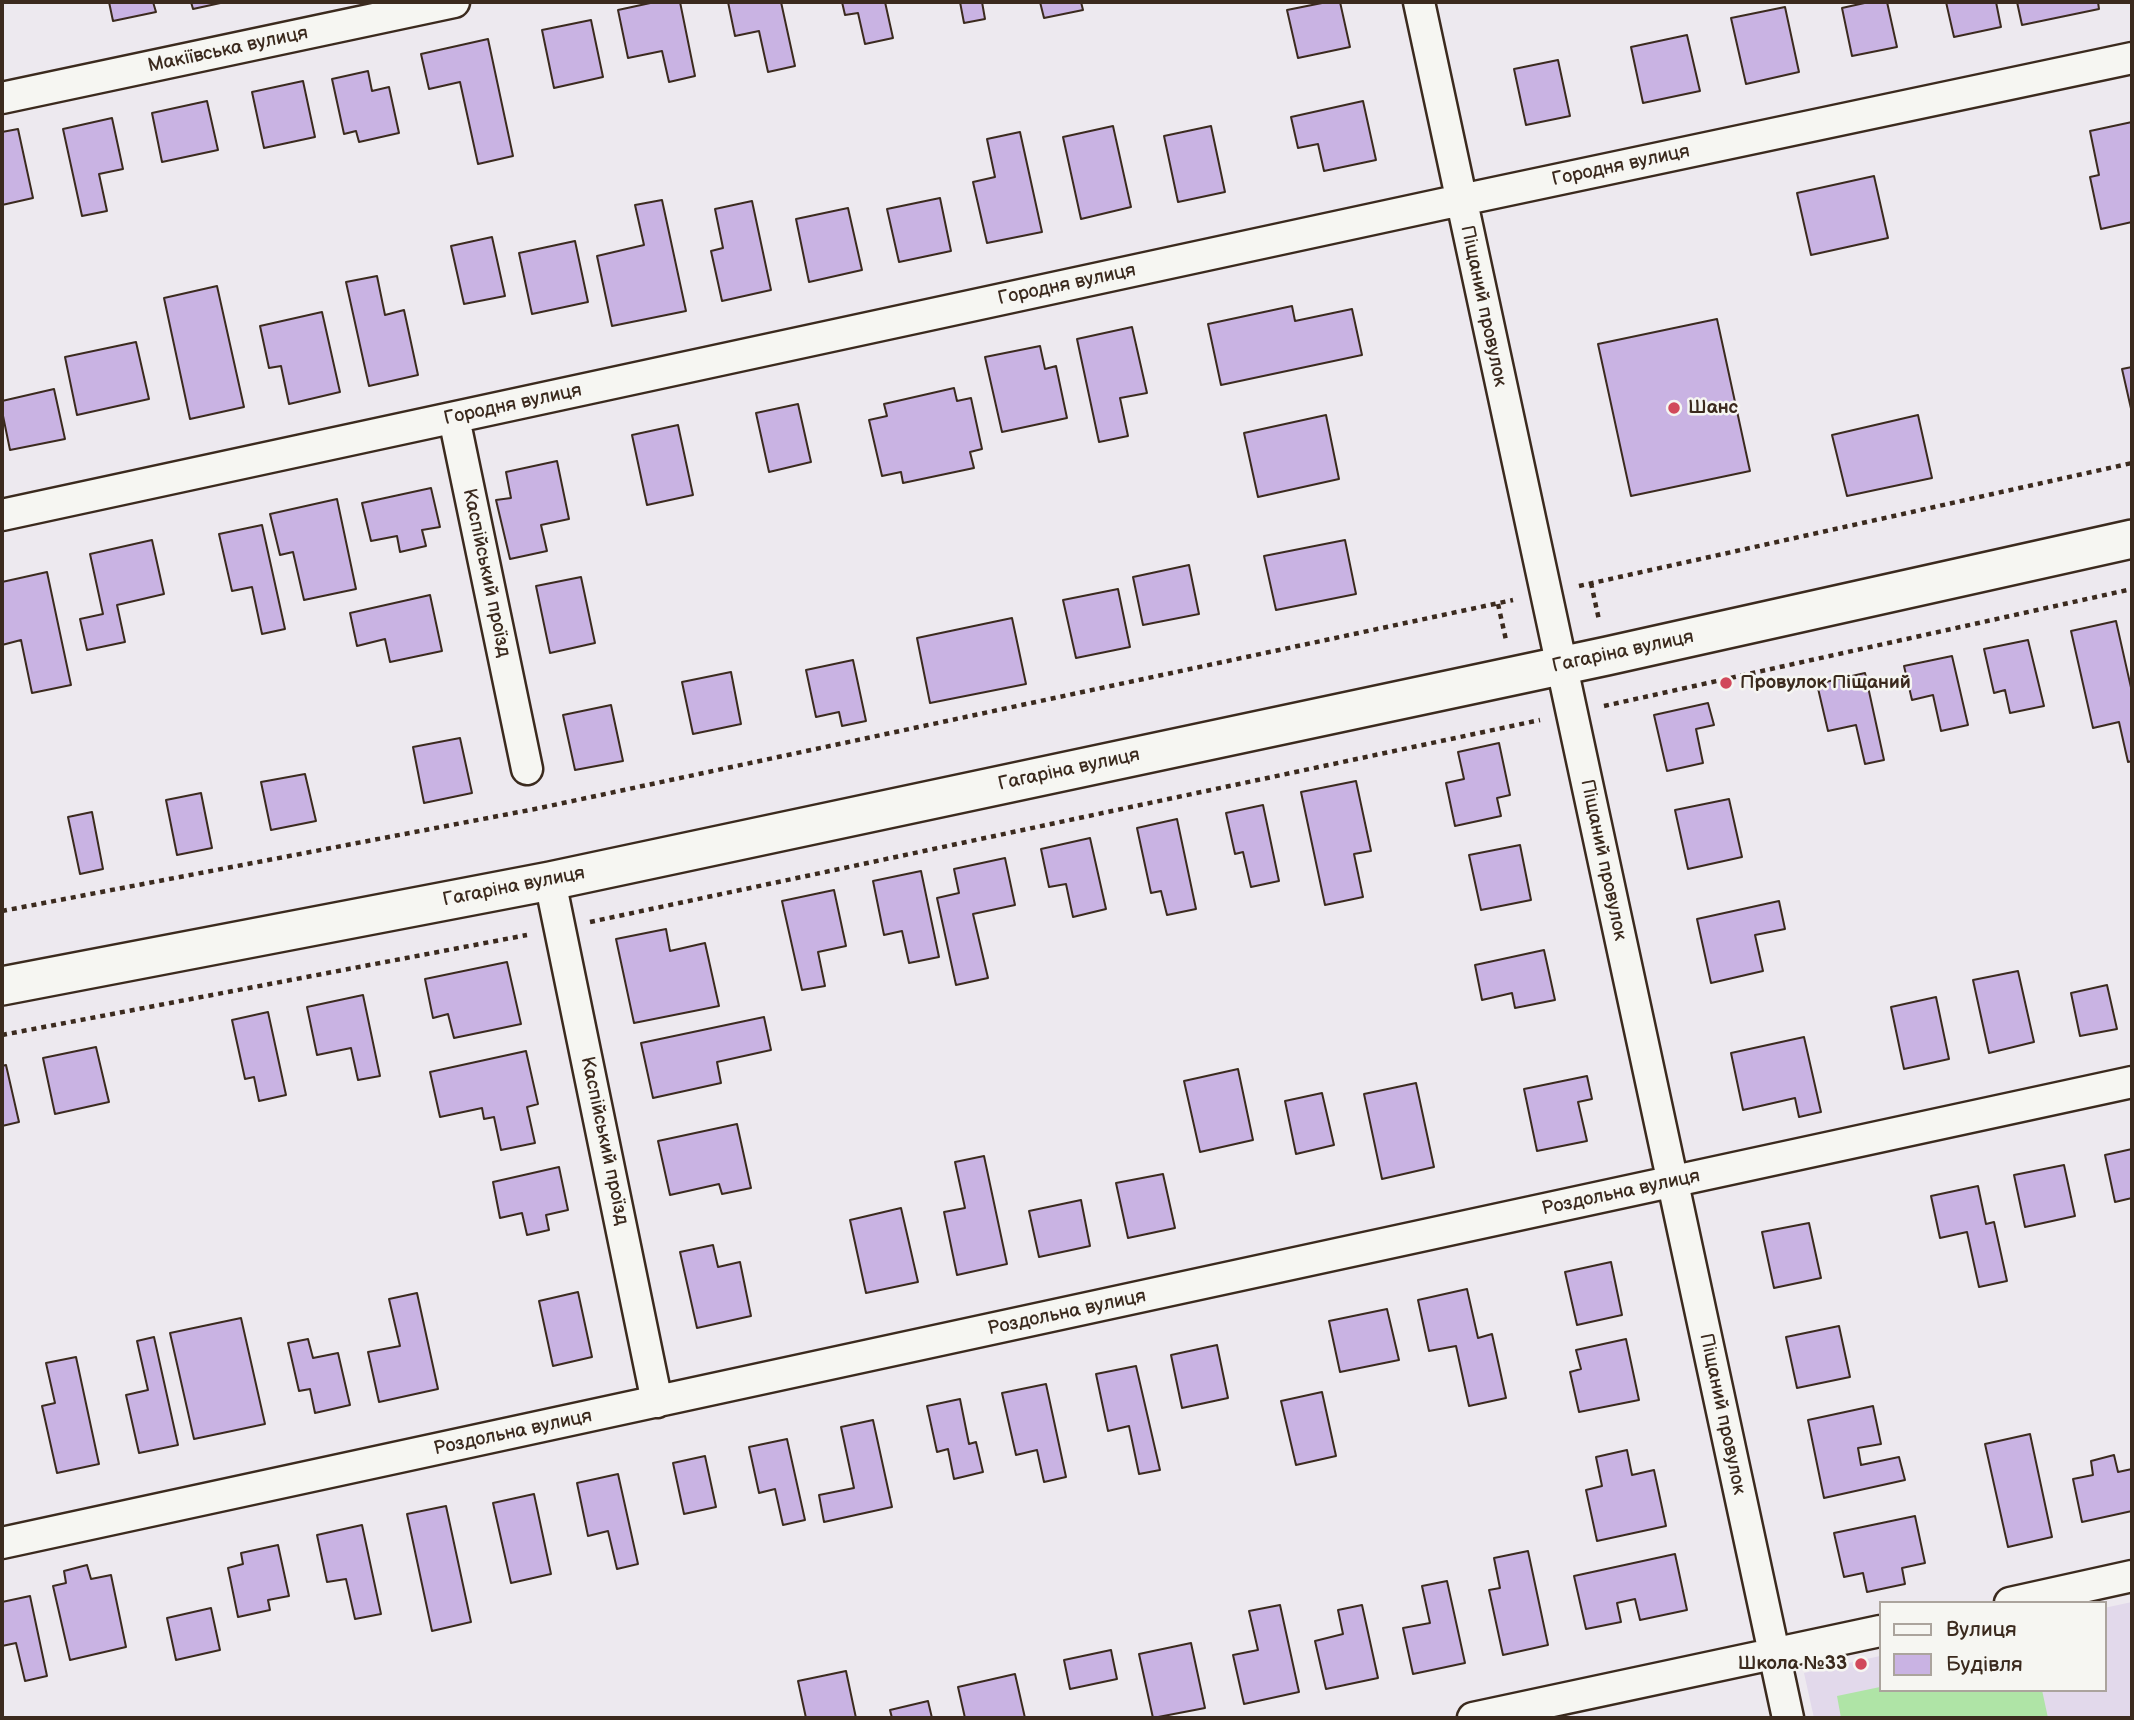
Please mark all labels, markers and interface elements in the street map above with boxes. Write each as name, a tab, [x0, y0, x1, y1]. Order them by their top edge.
street label: Макіївська вулиця	[146, 22, 310, 78]
street label: Городня вулиця	[1550, 140, 1692, 192]
street label: Піщаний провулок	[1455, 223, 1511, 389]
street label: Городня вулиця	[996, 259, 1138, 311]
street label: Городня вулиця	[442, 379, 584, 431]
place label: Шанс	[1688, 397, 1738, 419]
marker: Шанс	[1666, 400, 1682, 416]
street label: Каспійський проїзд	[457, 487, 515, 659]
street label: Гагаріна вулиця	[1550, 626, 1696, 678]
place label: Провулок Піщаний	[1740, 672, 1911, 694]
marker: Провулок Піщаний	[1718, 675, 1734, 691]
street label: Гагаріна вулиця	[996, 744, 1142, 796]
street label: Піщаний провулок	[1575, 777, 1631, 943]
street label: Гагаріна вулиця	[441, 862, 587, 912]
street label: Каспійський проїзд	[575, 1055, 633, 1227]
street label: Роздольна вулиця	[1540, 1165, 1702, 1221]
street label: Роздольна вулиця	[986, 1285, 1148, 1341]
street label: Піщаний провулок	[1694, 1331, 1750, 1497]
street label: Роздольна вулиця	[432, 1405, 594, 1461]
legend	[1878, 1601, 2106, 1692]
text: Вулиця	[1946, 1617, 2017, 1642]
text: Будівля	[1946, 1652, 2023, 1677]
place label: Школа №33	[1738, 1653, 1847, 1675]
marker: Школа №33	[1853, 1656, 1869, 1672]

